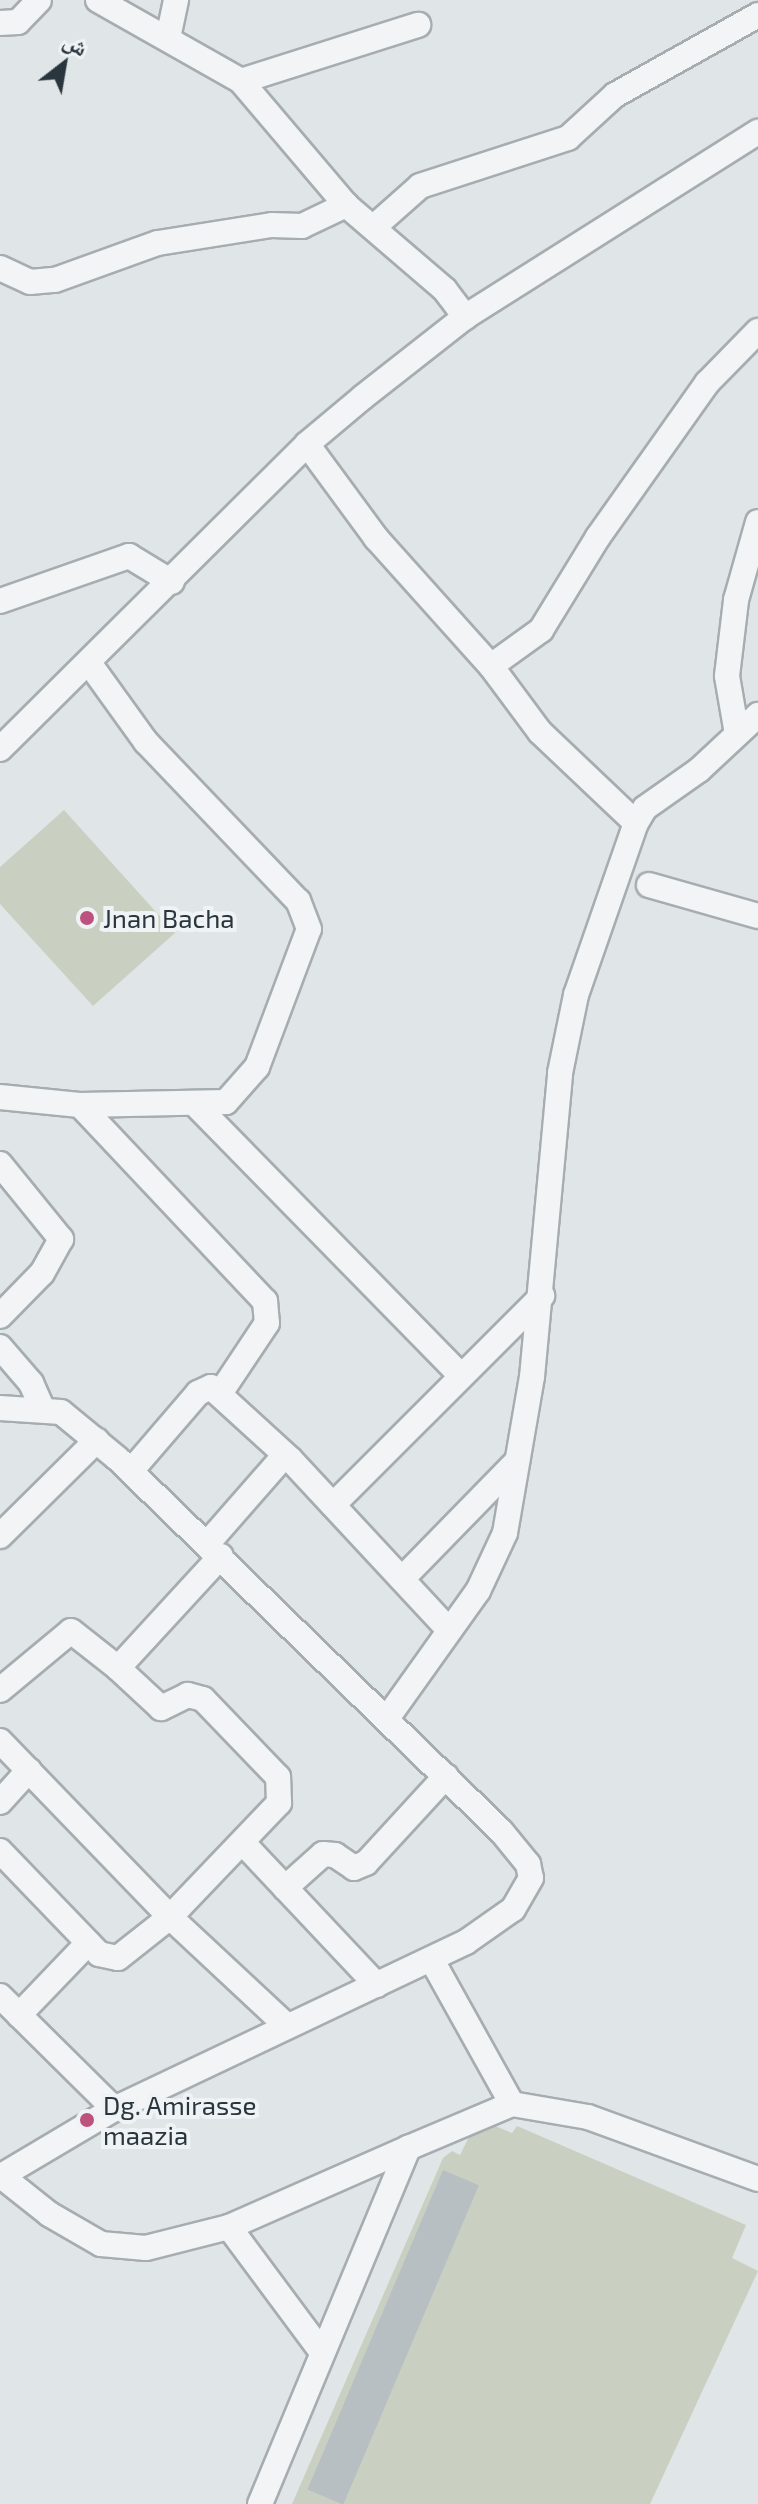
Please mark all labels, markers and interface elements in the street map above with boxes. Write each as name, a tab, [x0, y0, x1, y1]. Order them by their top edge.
north arrow	[24, 24, 104, 104]
text: ش	[60, 26, 93, 61]
place label: Jnan Bacha	[103, 902, 235, 934]
marker: Jnan Bacha	[78, 909, 96, 927]
place label: Dg. Amirasse maazia	[103, 2089, 257, 2150]
marker: Dg. Amirasse maazia	[78, 2111, 96, 2129]

